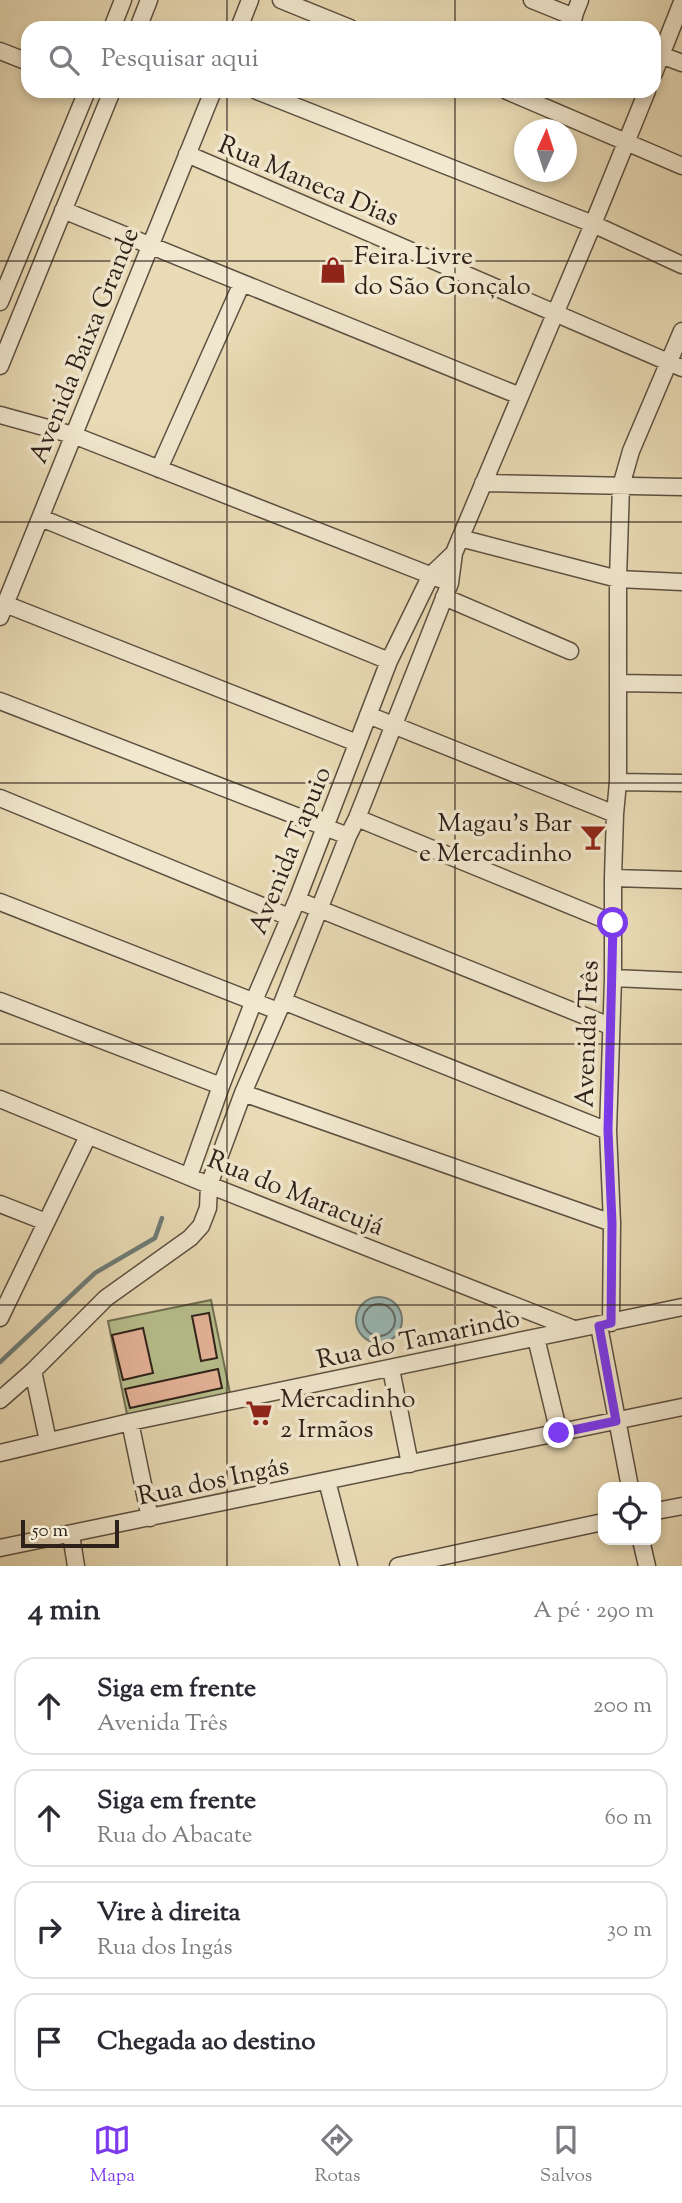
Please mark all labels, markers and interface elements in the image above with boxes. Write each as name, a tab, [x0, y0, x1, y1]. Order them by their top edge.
search box	[21, 21, 661, 98]
icon: search	[45, 41, 83, 79]
text: Pesquisar aqui	[101, 41, 259, 78]
north arrow	[514, 119, 577, 182]
street label: Rua Maneca Dias	[212, 128, 404, 237]
street label: Avenida Baixa Grande	[21, 222, 150, 470]
place label: Feira Livre do São Gonçalo	[354, 239, 531, 306]
shop icon: Feira Livre do São Gonçalo	[318, 255, 348, 285]
street label: Avenida Tapuio	[241, 761, 342, 940]
place label: Magau's Bar e Mercadinho	[419, 806, 572, 873]
bar icon: Magau's Bar e Mercadinho	[578, 822, 608, 852]
route start	[597, 907, 628, 938]
street label: Avenida Três	[567, 960, 610, 1108]
street label: Rua do Maracujá	[201, 1142, 389, 1247]
street label: Rua do Tamarindo	[314, 1301, 523, 1380]
place label: Mercadinho 2 Irmãos	[280, 1382, 415, 1449]
supermarket icon: Mercadinho 2 Irmãos	[244, 1398, 274, 1428]
route end	[543, 1417, 574, 1448]
street label: Rua dos Ingás	[135, 1448, 292, 1516]
map controls	[598, 1482, 661, 1545]
button: locate	[598, 1482, 661, 1545]
scale bar	[21, 1517, 119, 1549]
text: 50 m	[32, 1518, 68, 1545]
text: 4 min	[28, 1590, 101, 1633]
text: A pé · 290 m	[533, 1595, 654, 1628]
text: Siga em frente	[97, 1671, 256, 1708]
icon: ahead	[30, 1687, 68, 1725]
text: 200 m	[593, 1690, 652, 1723]
text: Avenida Três	[97, 1708, 228, 1741]
text: Siga em frente	[97, 1783, 256, 1820]
icon: ahead	[30, 1799, 68, 1837]
text: 60 m	[604, 1802, 652, 1835]
text: Rua do Abacate	[97, 1820, 253, 1853]
text: Vire à direita	[97, 1895, 241, 1932]
icon: right	[30, 1911, 68, 1949]
text: 30 m	[607, 1914, 652, 1947]
text: Rua dos Ingás	[97, 1932, 233, 1965]
icon: arrive	[30, 2023, 68, 2061]
text: Chegada ao destino	[97, 2024, 315, 2061]
tab: Mapa	[90, 2121, 135, 2190]
tab: Rotas	[314, 2121, 361, 2190]
tab: Salvos	[540, 2121, 592, 2190]

